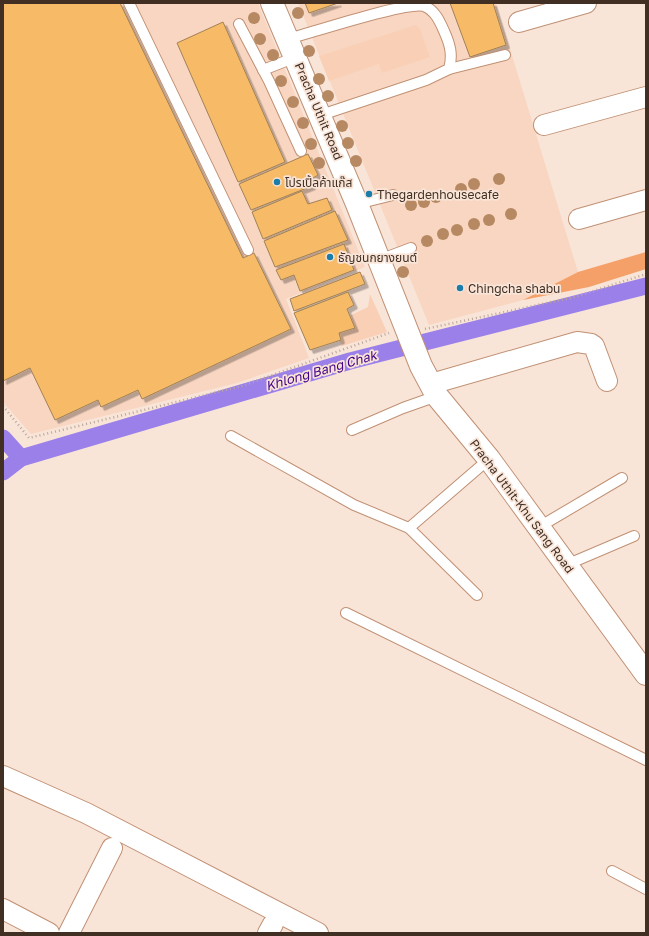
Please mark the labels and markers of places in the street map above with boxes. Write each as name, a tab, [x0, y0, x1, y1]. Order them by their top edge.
place label: โปรเปิ้ลค้าแก๊ส	[285, 174, 352, 190]
marker: โปรเปิ้ลค้าแก๊ส	[272, 177, 282, 187]
place label: Thegardenhousecafe	[377, 187, 499, 202]
marker: Thegardenhousecafe	[364, 189, 374, 199]
place label: ธัญชนกยางยนต์	[338, 250, 417, 265]
marker: ธัญชนกยางยนต์	[325, 252, 335, 262]
place label: Chingcha shabu	[468, 281, 560, 296]
marker: Chingcha shabu	[455, 283, 465, 293]

